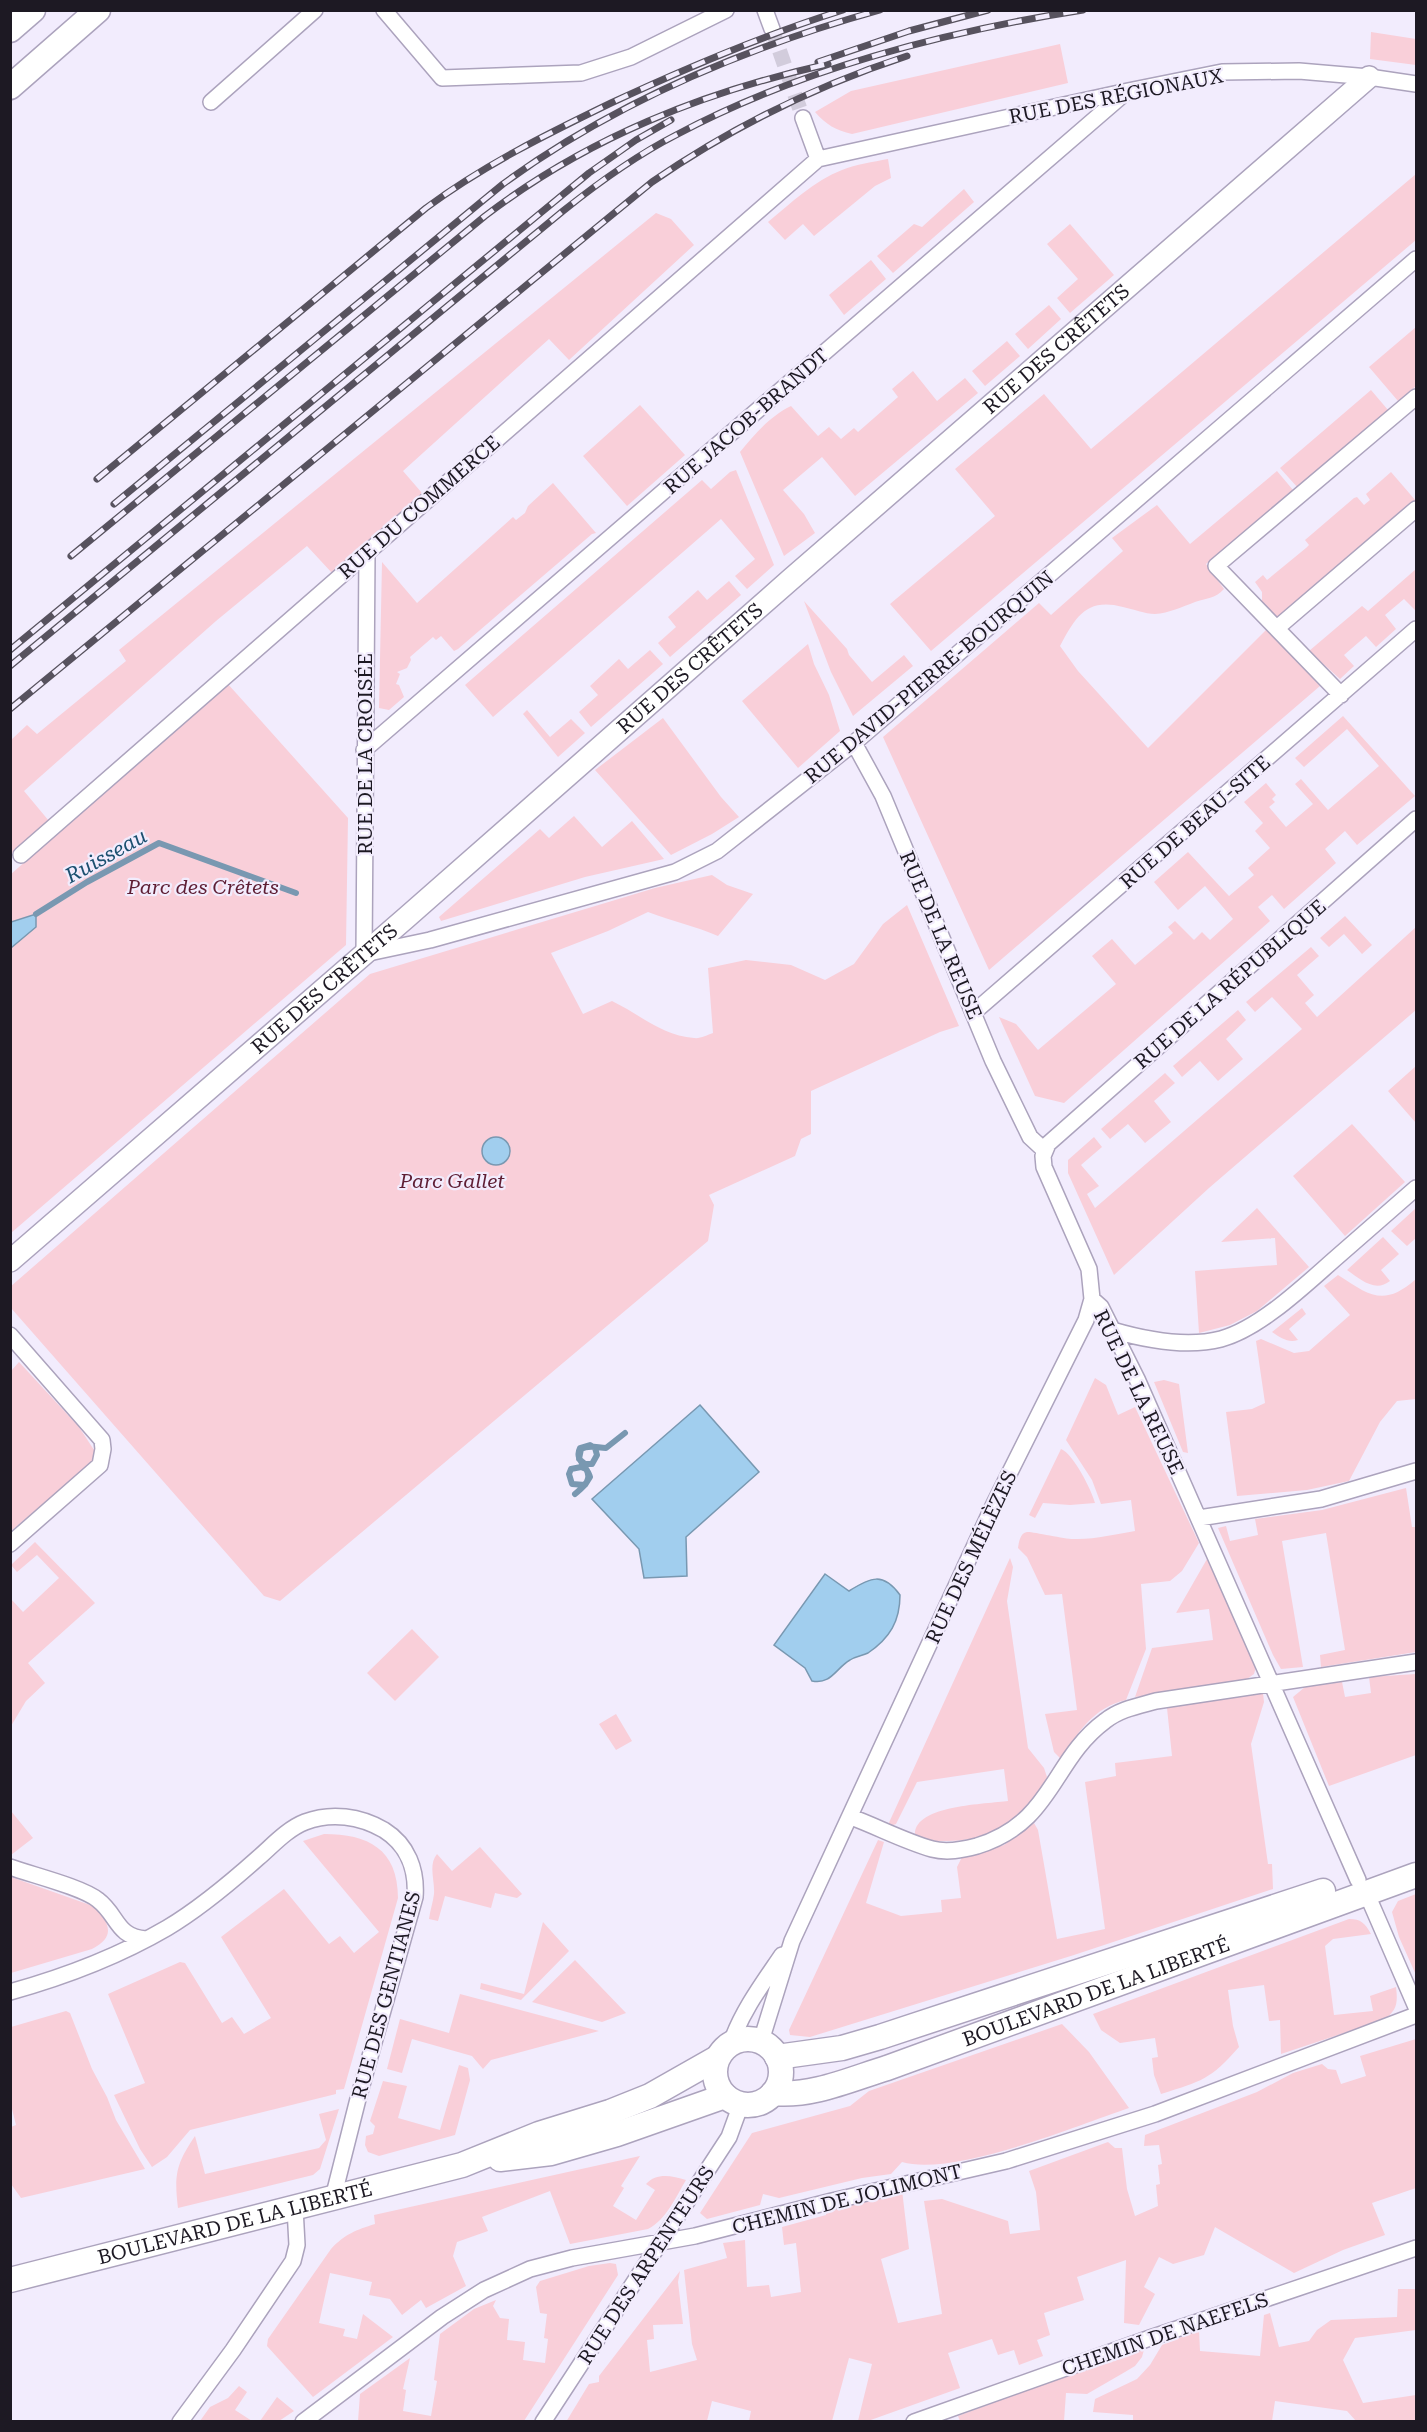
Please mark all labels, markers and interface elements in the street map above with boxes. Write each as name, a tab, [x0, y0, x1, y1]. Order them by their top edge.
street label: RUE DES RÉGIONAUX	[1007, 63, 1226, 129]
street label: RUE DES CRÊTETS	[978, 279, 1134, 419]
street label: RUE JACOB-BRANDT	[659, 343, 833, 499]
street label: RUE DU COMMERCE	[333, 430, 505, 584]
street label: RUE DAVID-PIERRE-BOURQUIN	[800, 566, 1058, 788]
street label: RUE DES CRÊTETS	[612, 598, 768, 739]
street label: RUE DE LA CROISÉE	[353, 653, 377, 855]
street label: RUE DE BEAU-SITE	[1115, 750, 1275, 894]
water label: Ruisseau	[60, 824, 151, 889]
street label: RUE DE LA REUSE	[895, 847, 987, 1023]
park label: Parc des Crêtets	[126, 875, 279, 899]
street label: RUE DE LA RÉPUBLIQUE	[1129, 894, 1331, 1074]
street label: RUE DES CRÊTETS	[246, 919, 403, 1059]
park label: Parc Gallet	[398, 1169, 505, 1193]
street label: RUE DE LA REUSE	[1089, 1306, 1189, 1478]
street label: RUE DES MÉLÈZES	[920, 1467, 1022, 1647]
street label: RUE DES GENTIANES	[347, 1889, 425, 2101]
street label: BOULEVARD DE LA LIBERTÉ	[959, 1932, 1233, 2051]
street label: CHEMIN DE JOLIMONT	[730, 2159, 964, 2239]
street label: RUE DES ARPENTEURS	[573, 2161, 719, 2369]
street label: BOULEVARD DE LA LIBERTÉ	[95, 2176, 375, 2269]
street label: CHEMIN DE NAEFELS	[1058, 2287, 1272, 2381]

